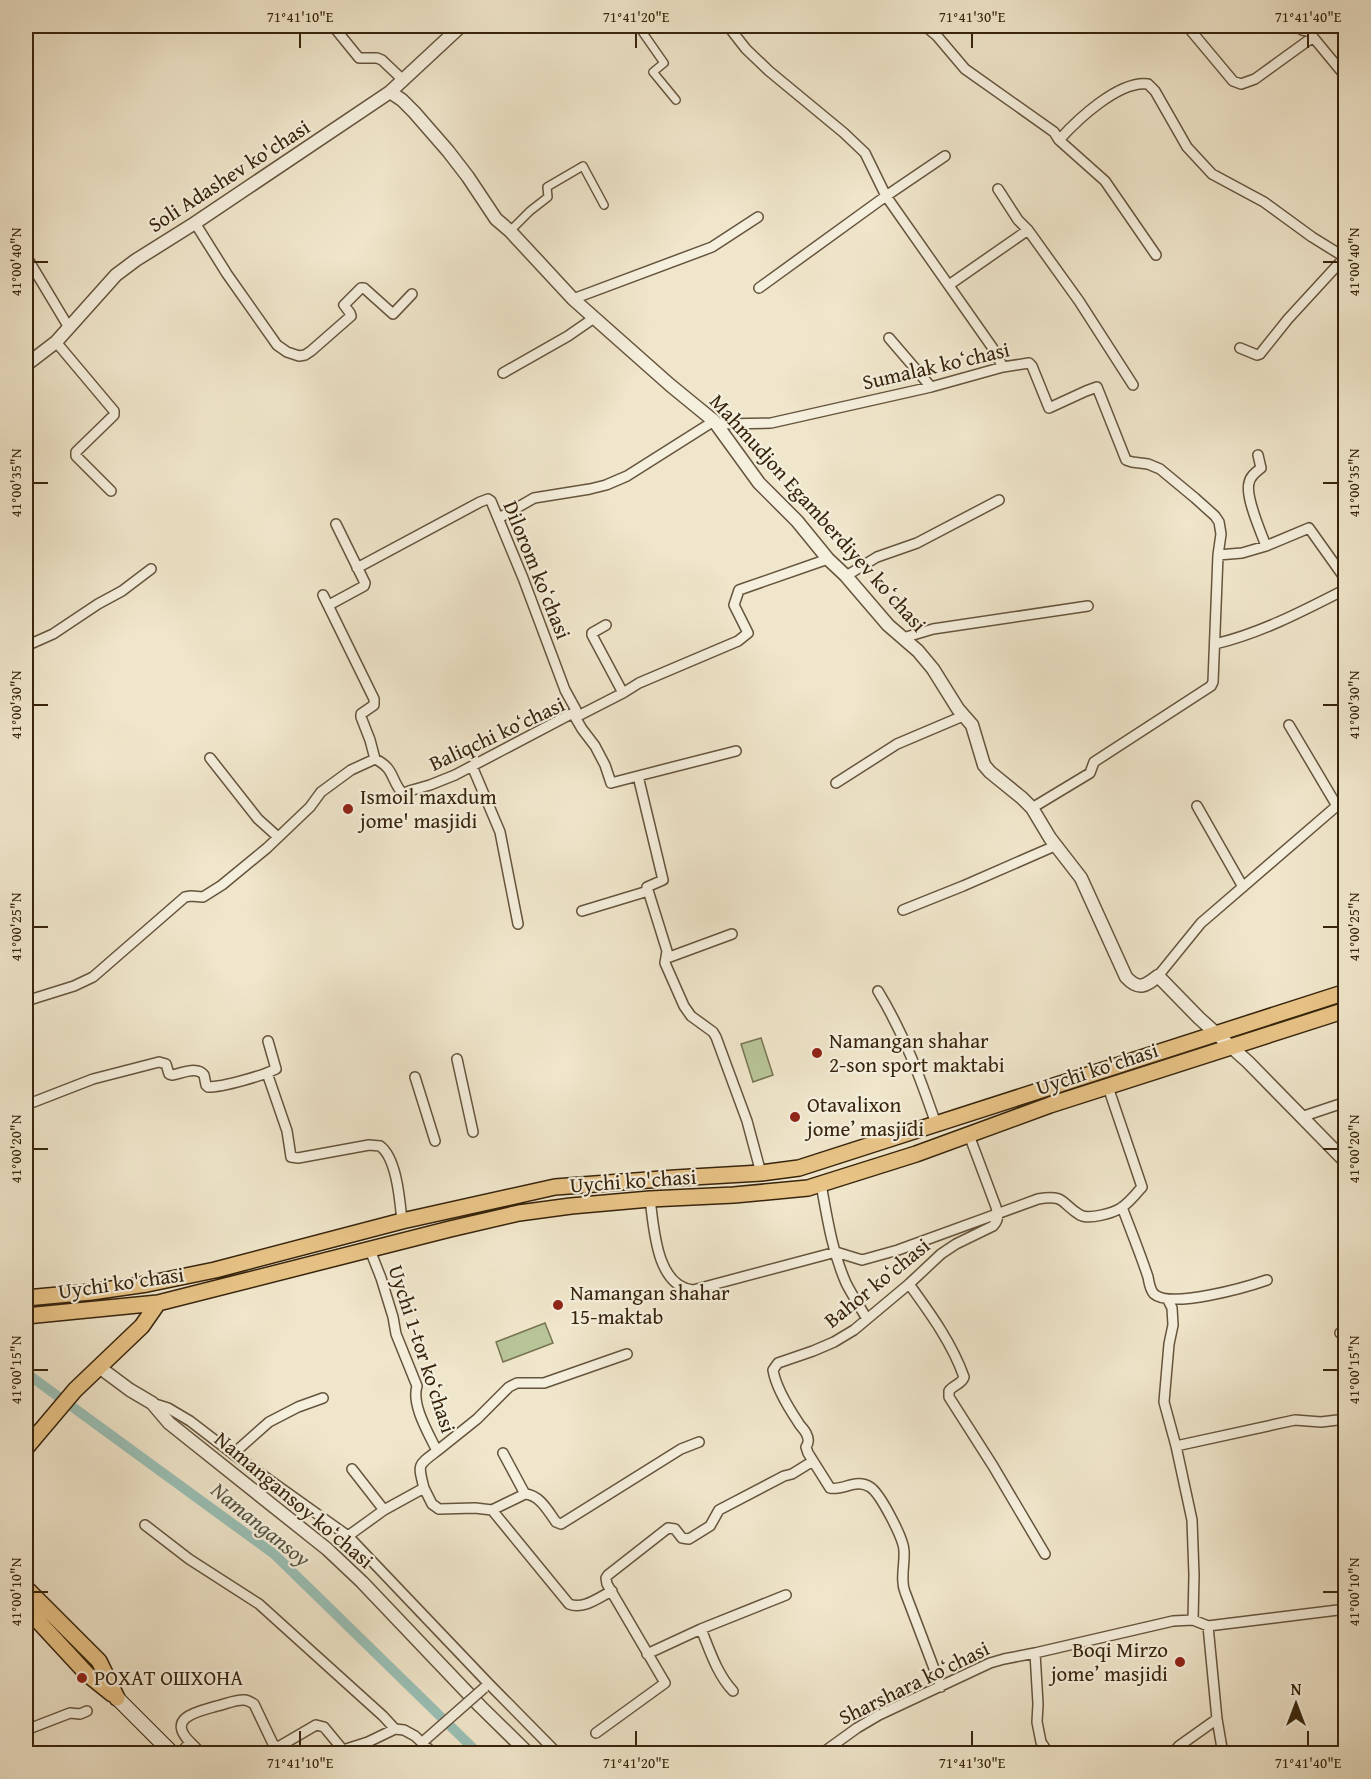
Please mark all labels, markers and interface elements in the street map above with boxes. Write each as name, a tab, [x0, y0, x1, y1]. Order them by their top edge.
text: 71°41'10"E	[267, 6, 334, 27]
text: 71°41'20"E	[603, 6, 670, 27]
text: 71°41'30"E	[939, 6, 1006, 27]
text: 71°41'40"E	[1275, 6, 1342, 27]
street label: Soli Adashev ko'chasi	[142, 111, 316, 240]
text: 41°00'40"N	[5, 227, 26, 296]
text: 41°00'40"N	[1343, 227, 1364, 296]
street label: Sumalak koʻchasi	[859, 333, 1013, 398]
street label: Mahmudjon Egamberdiyev koʻchasi	[703, 387, 934, 639]
text: 41°00'35"N	[5, 448, 26, 517]
text: 41°00'35"N	[1343, 448, 1364, 517]
street label: Dilorom koʻchasi	[496, 496, 579, 644]
text: 41°00'30"N	[5, 670, 26, 739]
text: 41°00'30"N	[1343, 670, 1364, 739]
street label: Baliqchi koʻchasi	[424, 688, 570, 779]
place label: Ismoil maxdum jome' masjidi	[357, 781, 497, 836]
marker: Ismoil maxdum jome' masjidi	[341, 802, 355, 816]
text: 41°00'25"N	[5, 892, 26, 961]
text: 41°00'25"N	[1343, 892, 1364, 961]
place label: Namangan shahar 2-son sport maktabi	[829, 1025, 1005, 1080]
street label: Uychi ko'chasi	[1032, 1034, 1162, 1103]
marker: Namangan shahar 2-son sport maktabi	[810, 1046, 824, 1060]
place label: Otavalixon jome’ masjidi	[804, 1089, 924, 1144]
marker: Otavalixon jome’ masjidi	[788, 1110, 802, 1124]
text: 41°00'20"N	[5, 1114, 26, 1183]
text: 41°00'20"N	[1343, 1114, 1364, 1183]
street label: Uychi ko'chasi	[569, 1161, 697, 1200]
street label: Bahor koʻchasi	[817, 1230, 936, 1335]
street label: Uychi ko'chasi	[56, 1258, 186, 1307]
street label: Uychi 1-tor koʻchasi	[381, 1261, 464, 1437]
place label: Namangan shahar 15-maktab	[570, 1277, 730, 1332]
marker: Namangan shahar 15-maktab	[551, 1298, 565, 1312]
text: 41°00'15"N	[5, 1335, 26, 1404]
text: 41°00'15"N	[1343, 1335, 1364, 1404]
street label: Namangansoy koʻchasi	[210, 1426, 378, 1574]
water label: Namangansoy	[206, 1476, 316, 1572]
text: 41°00'10"N	[5, 1557, 26, 1626]
text: 41°00'10"N	[1343, 1557, 1364, 1626]
street label: Sharshara koʻchasi	[833, 1633, 994, 1732]
place label: Boqi Mirzo jome’ masjidi	[1048, 1634, 1168, 1689]
marker: Boqi Mirzo jome’ masjidi	[1173, 1655, 1187, 1669]
place label: РОХАТ ОШХОНА	[94, 1662, 243, 1693]
marker: РОХАТ ОШХОНА	[75, 1671, 89, 1685]
north arrow	[1266, 1674, 1326, 1734]
text: N	[1291, 1677, 1302, 1701]
text: 71°41'10"E	[267, 1752, 334, 1773]
text: 71°41'20"E	[603, 1752, 670, 1773]
text: 71°41'30"E	[939, 1752, 1006, 1773]
text: 71°41'40"E	[1275, 1752, 1342, 1773]

